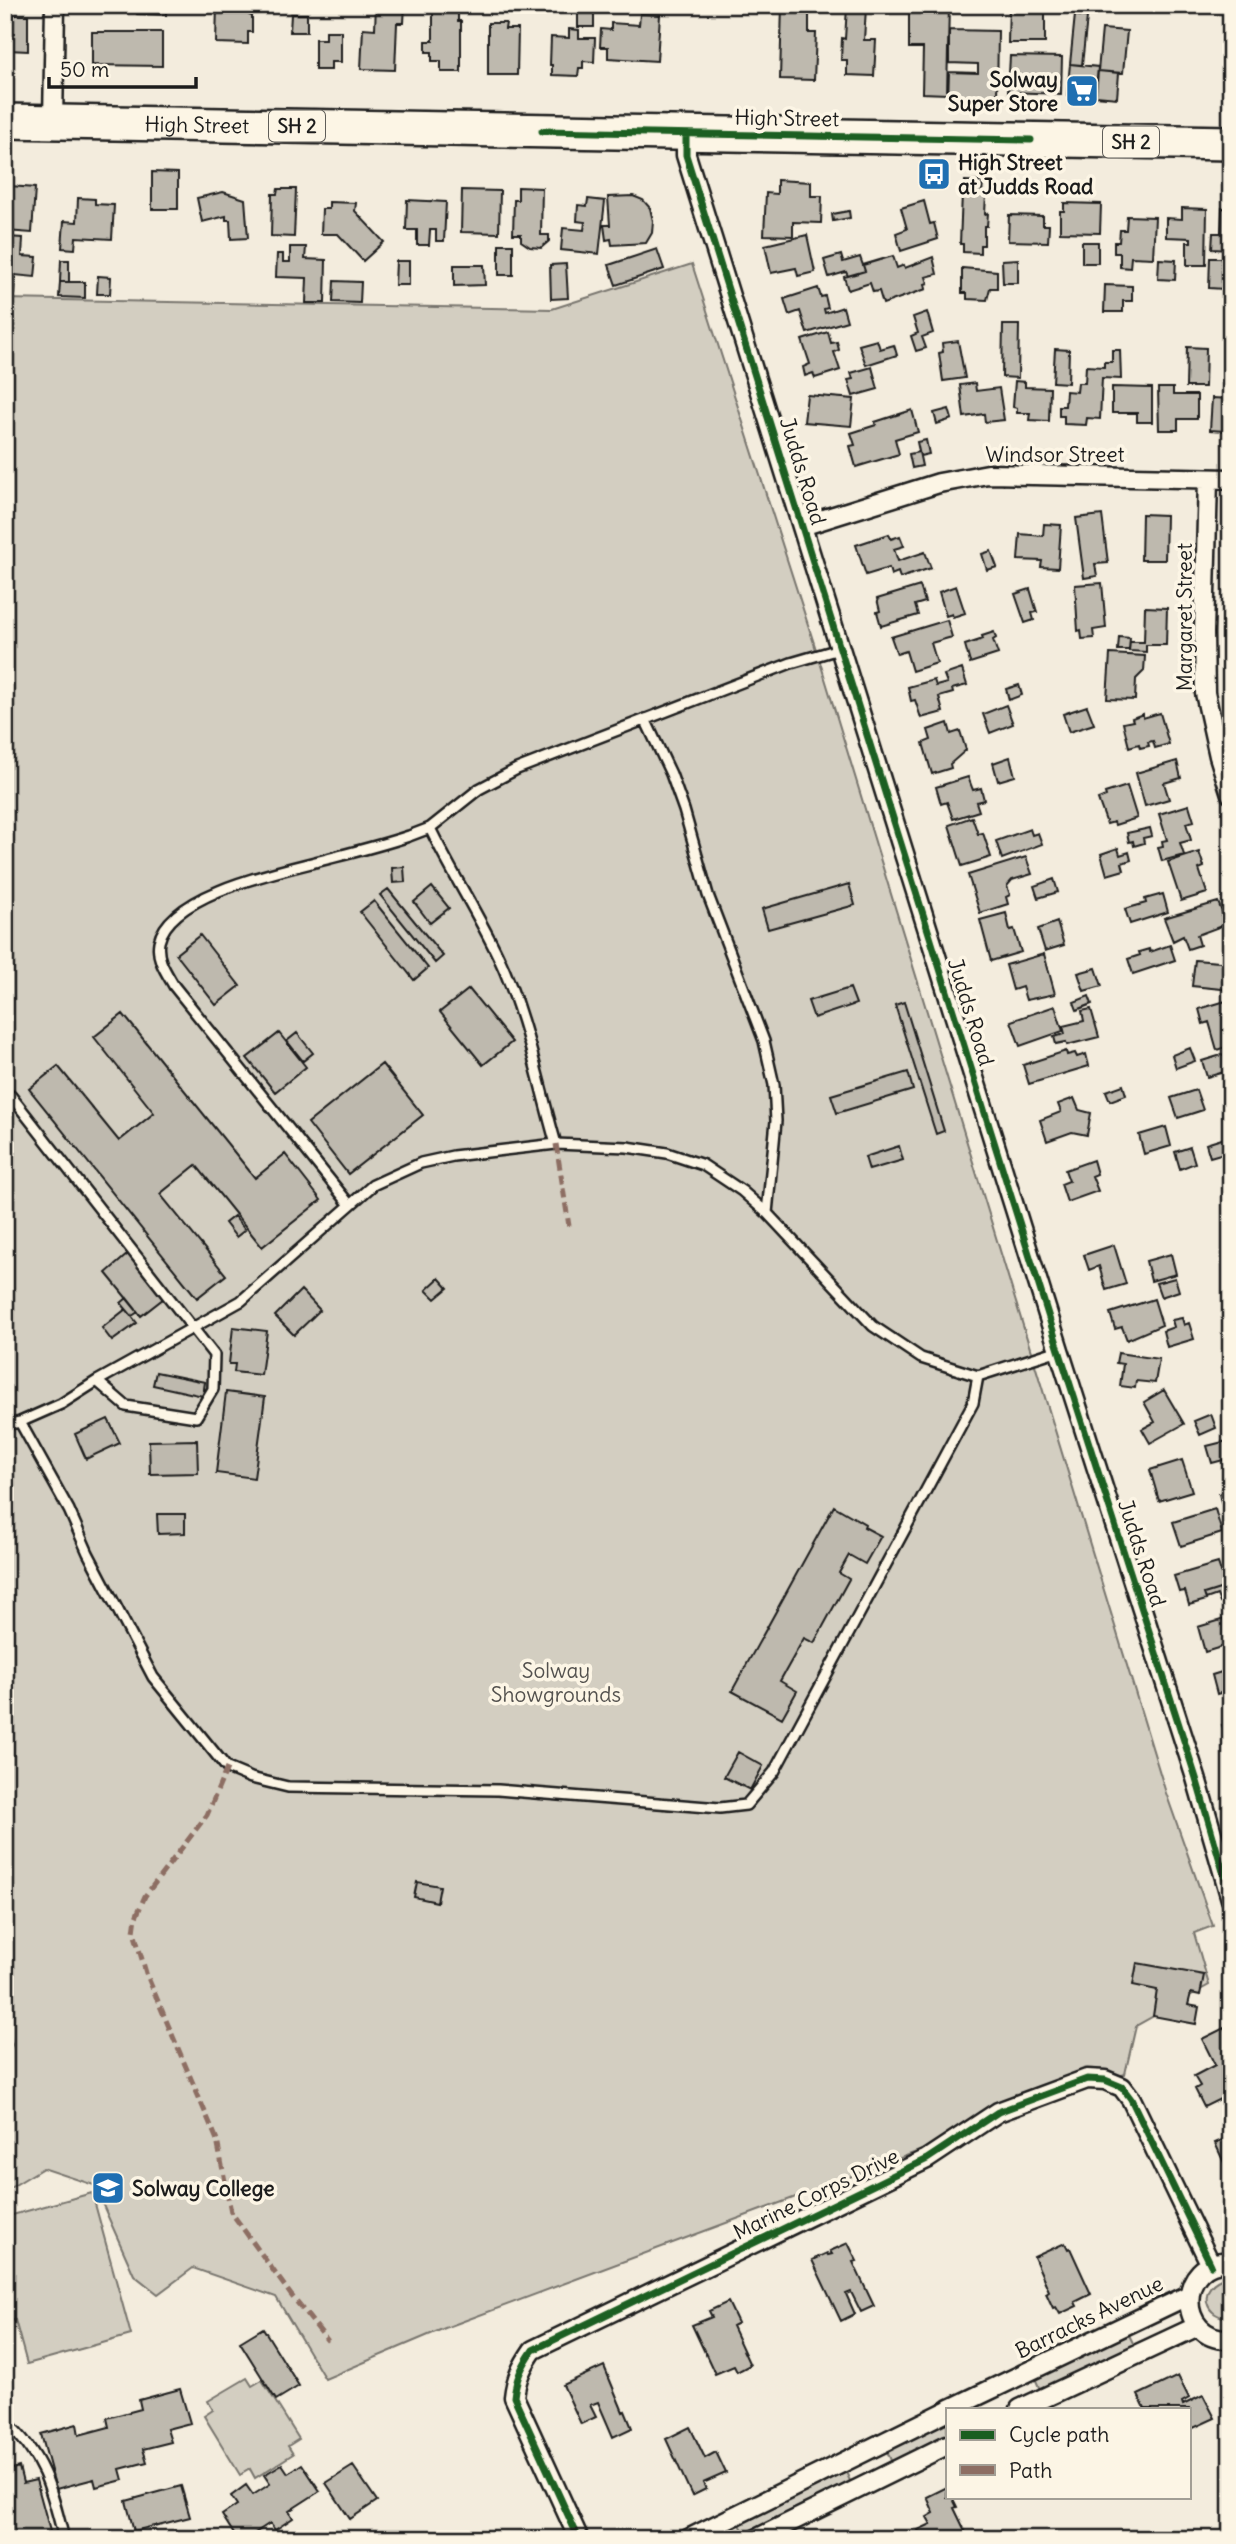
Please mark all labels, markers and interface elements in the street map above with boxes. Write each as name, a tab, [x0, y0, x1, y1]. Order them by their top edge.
scale bar	[49, 46, 196, 90]
text: 50 m	[60, 56, 109, 83]
place label: Solway Super Store	[948, 66, 1058, 117]
supermarket icon: Solway Super Store	[1063, 72, 1101, 110]
street label: High Street	[734, 104, 840, 132]
street label: High Street	[144, 110, 250, 139]
road number: SH 2	[269, 110, 325, 142]
road number: SH 2	[1103, 126, 1159, 158]
place label: High Street at Judds Road	[958, 149, 1094, 200]
bus stop icon: High Street at Judds Road	[915, 155, 953, 193]
street label: Judds Road	[774, 414, 832, 528]
street label: Windsor Street	[985, 441, 1125, 468]
street label: Margaret Street	[1171, 543, 1198, 691]
street label: Judds Road	[942, 955, 1000, 1069]
street label: Judds Road	[1112, 1496, 1172, 1610]
park label: Solway Showgrounds	[491, 1657, 621, 1708]
street label: Marine Corps Drive	[729, 2142, 903, 2246]
school or university icon: Solway College	[89, 2169, 127, 2207]
place label: Solway College	[132, 2175, 275, 2202]
street label: Barracks Avenue	[1011, 2270, 1167, 2364]
legend	[946, 2408, 1190, 2498]
text: Cycle path	[1009, 2421, 1109, 2448]
text: Path	[1009, 2457, 1052, 2484]

